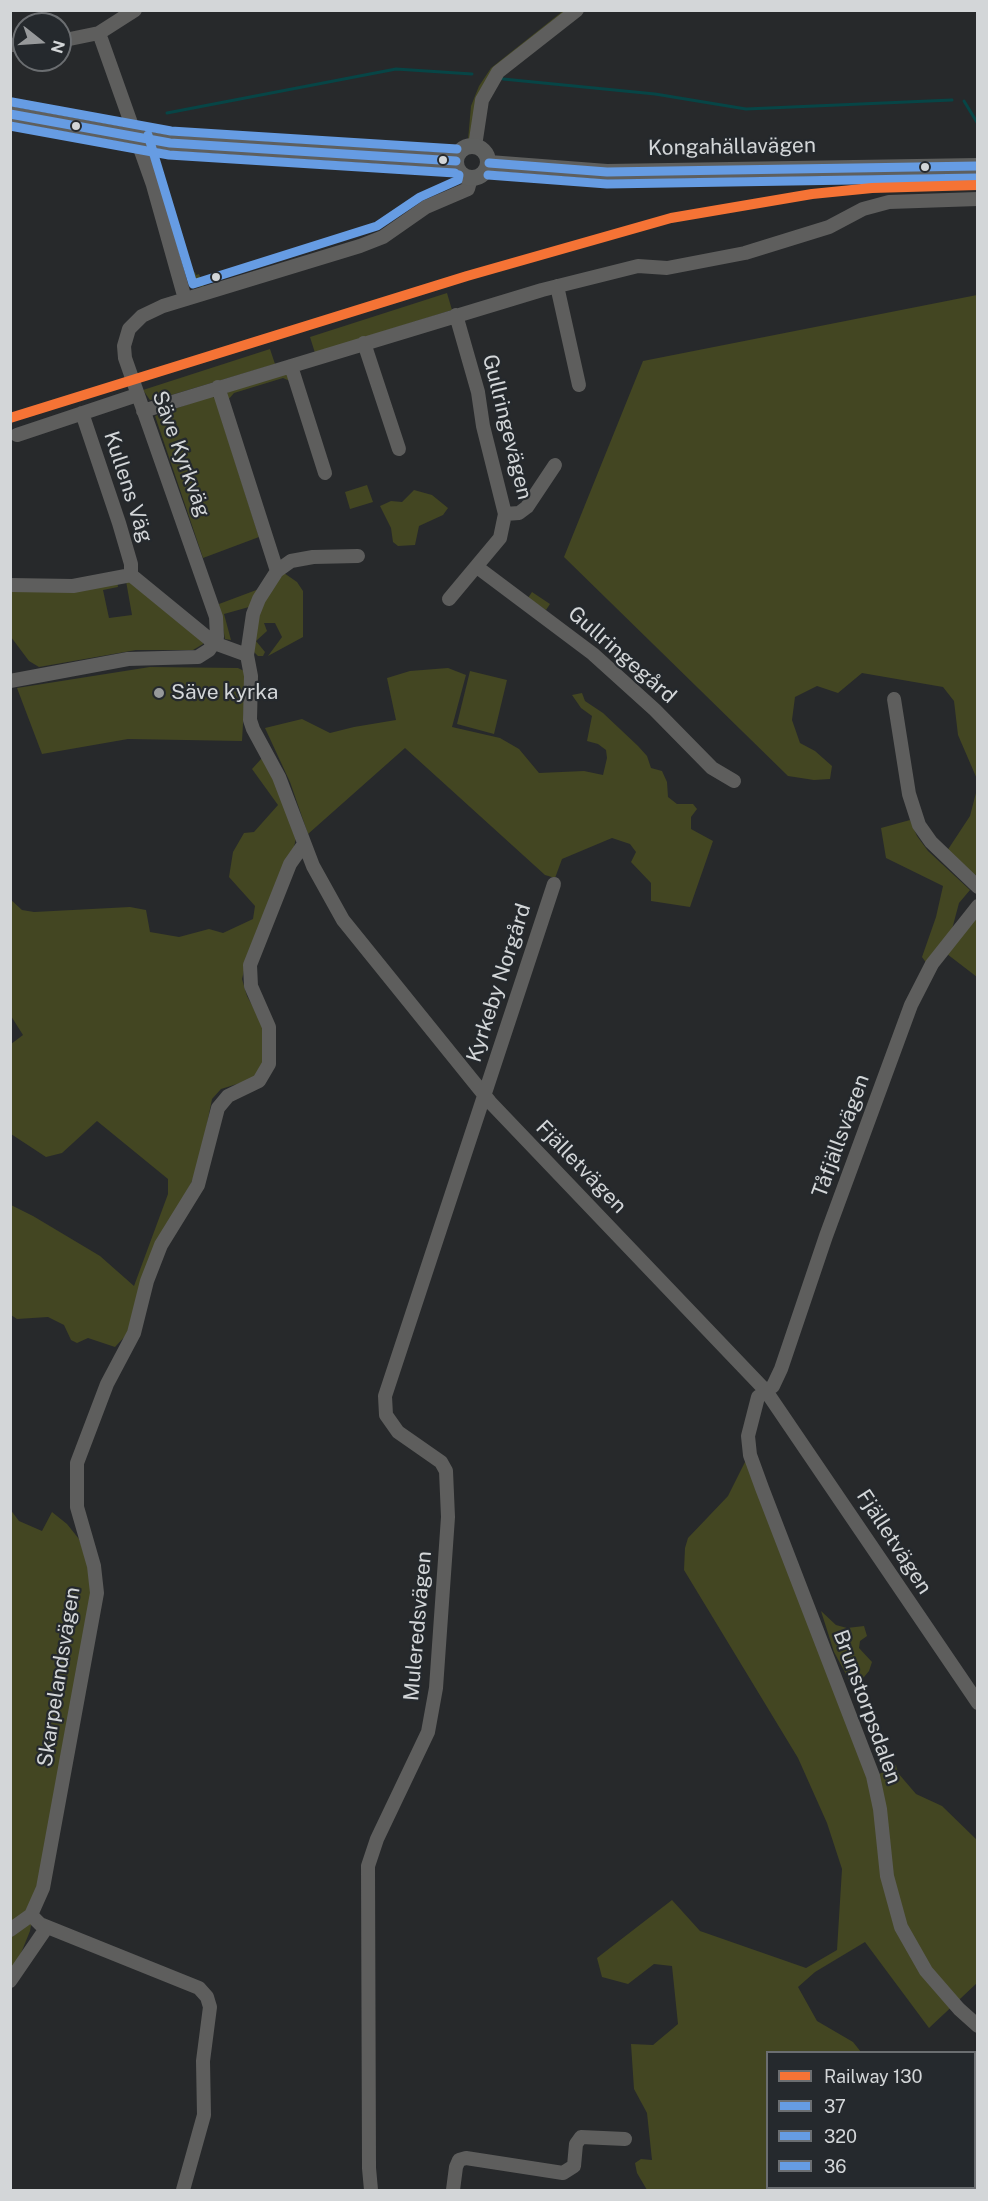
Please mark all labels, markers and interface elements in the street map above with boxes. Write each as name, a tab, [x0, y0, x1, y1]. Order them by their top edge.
north arrow	[12, 12, 72, 72]
text: N	[47, 38, 69, 56]
unlabelled marker	[70, 120, 82, 132]
street label: Kongahällavägen	[648, 133, 816, 161]
unlabelled marker	[437, 154, 449, 166]
unlabelled marker	[919, 161, 931, 173]
unlabelled marker	[210, 271, 222, 283]
street label: Gullringevägen	[477, 352, 537, 502]
street label: Säve Kyrkväg	[146, 387, 216, 521]
street label: Kullens Väg	[98, 428, 158, 546]
street label: Gullringegård	[563, 601, 681, 709]
place label: Säve kyrka	[171, 680, 278, 706]
marker: Säve kyrka	[152, 686, 166, 700]
street label: Kyrkeby Norgård	[461, 901, 537, 1065]
street label: Tåfjällsvägen	[807, 1071, 875, 1201]
street label: Fjälletvägen	[530, 1115, 632, 1219]
street label: Fjälletvägen	[851, 1485, 937, 1599]
street label: Muleredsvägen	[399, 1550, 437, 1702]
street label: Skarpelandsvägen	[32, 1585, 86, 1769]
street label: Brunstorpsdalen	[827, 1627, 907, 1787]
legend	[766, 2051, 976, 2189]
text: Railway 130	[824, 2066, 923, 2087]
text: 37	[824, 2096, 846, 2117]
text: 320	[824, 2126, 857, 2147]
text: 36	[824, 2156, 846, 2177]

